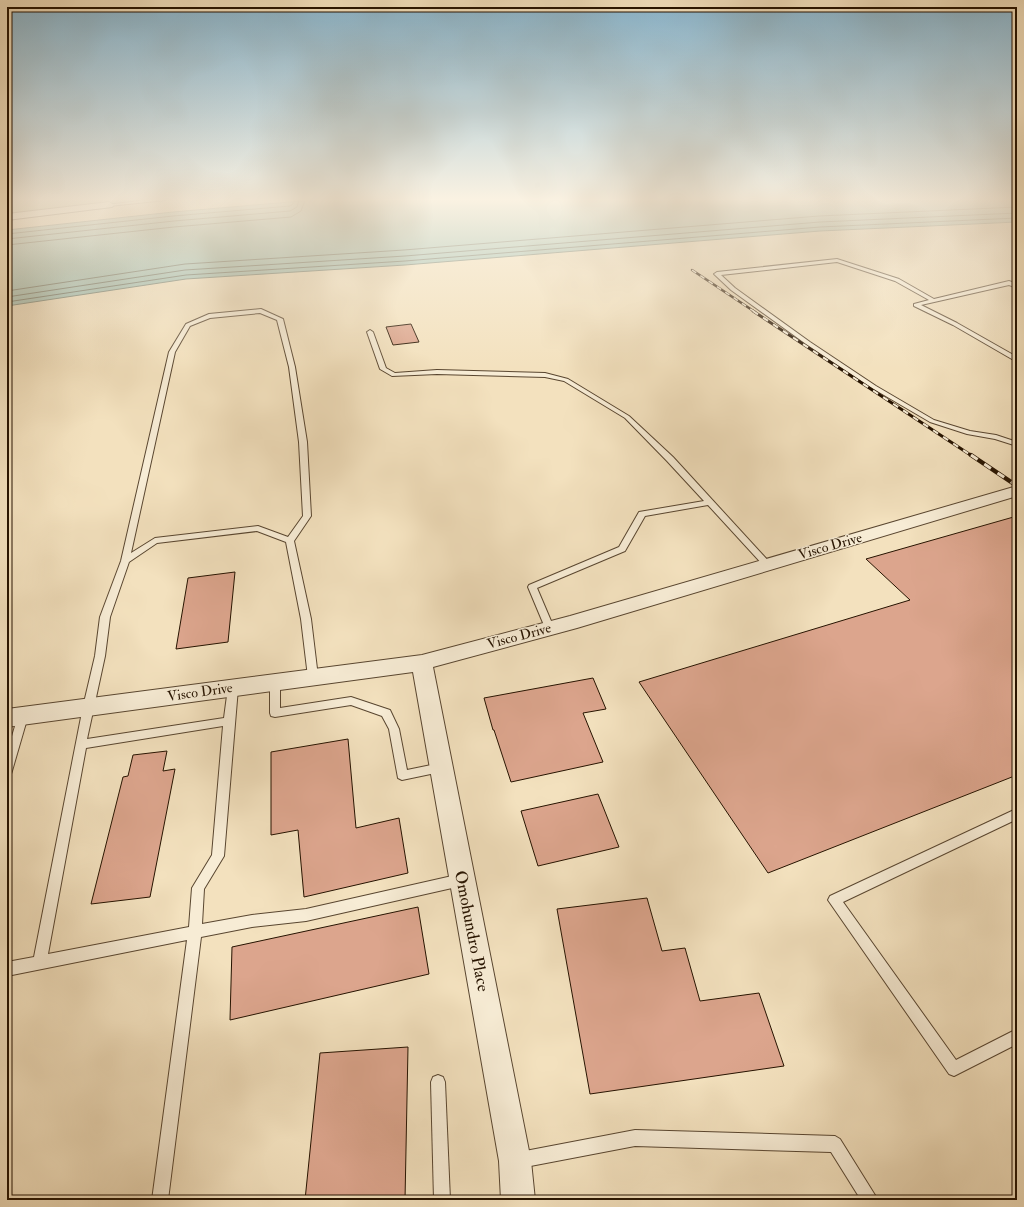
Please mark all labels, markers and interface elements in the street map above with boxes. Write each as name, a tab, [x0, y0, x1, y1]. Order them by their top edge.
street label: Visco Drive	[796, 529, 864, 563]
street label: Visco Drive	[485, 619, 553, 653]
street label: Visco Drive	[166, 679, 234, 705]
street label: Omohundro Place	[450, 869, 494, 993]

